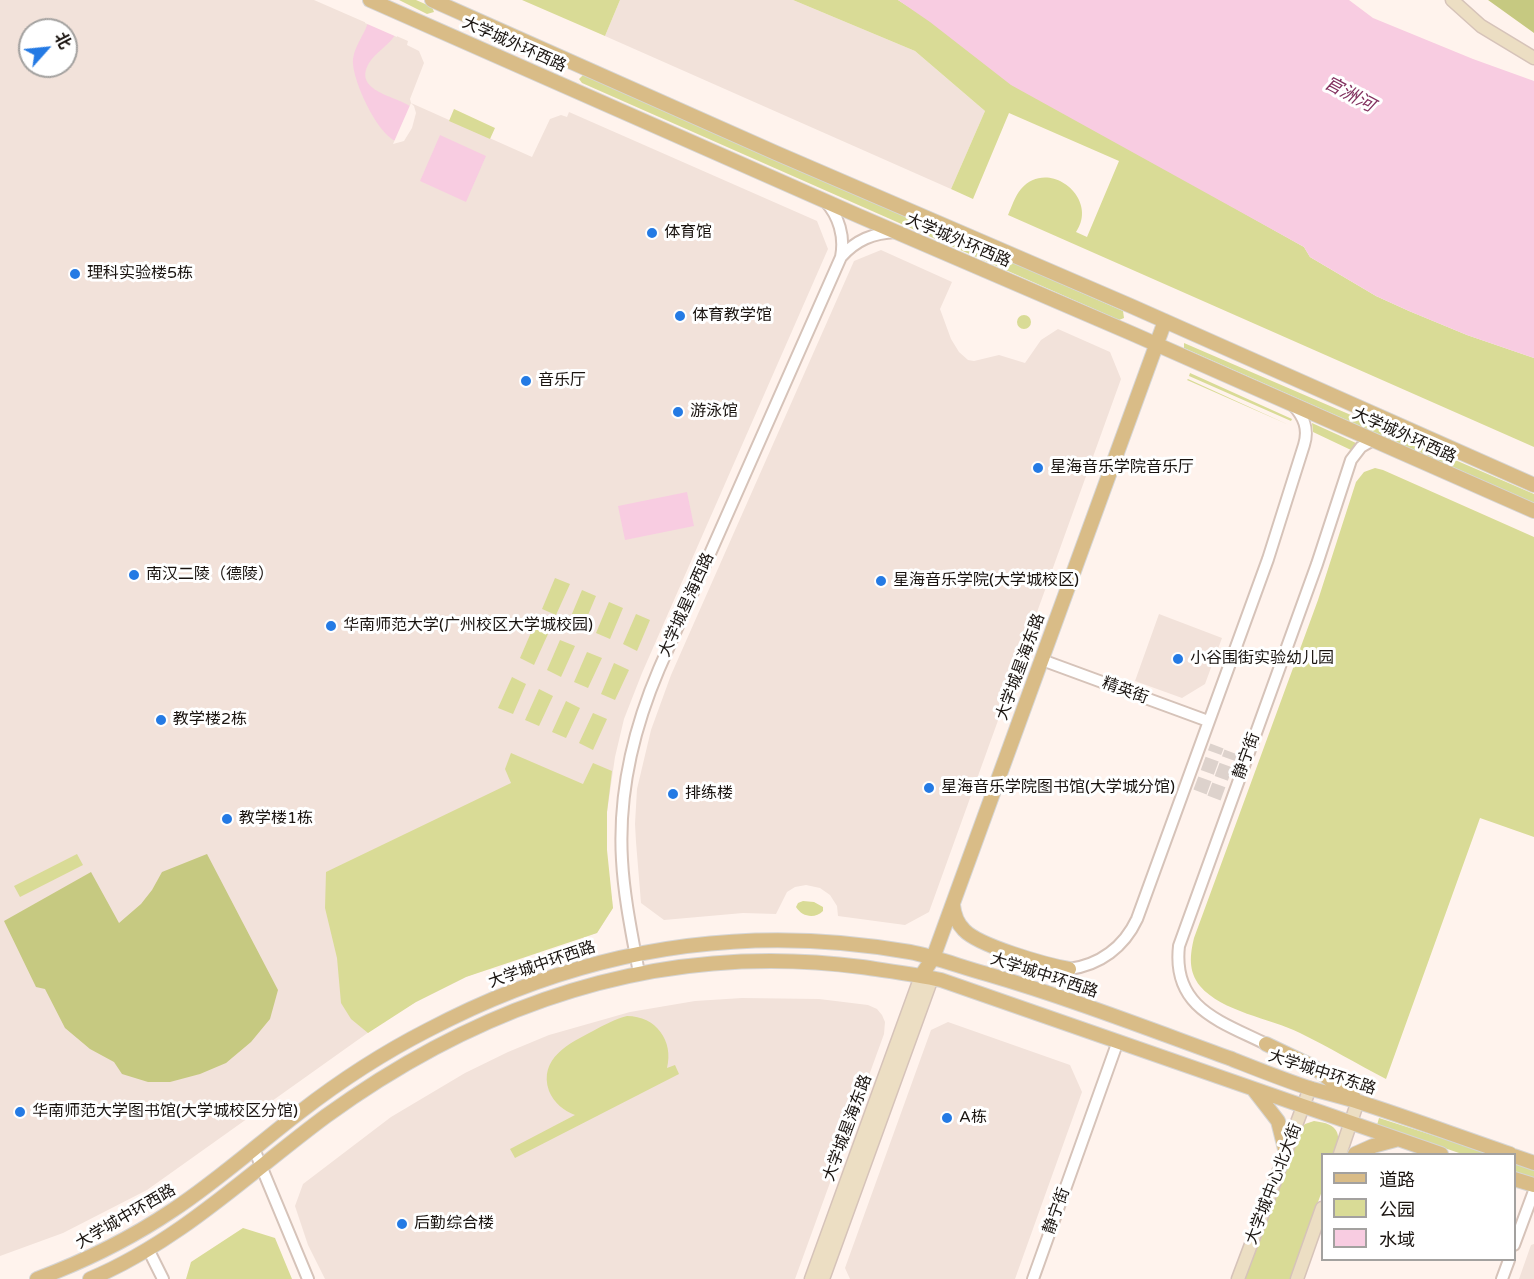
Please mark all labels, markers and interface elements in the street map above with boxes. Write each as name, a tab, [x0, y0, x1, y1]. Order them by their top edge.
street label: 大学城外环西路	[459, 13, 569, 77]
north arrow	[18, 18, 78, 78]
text: 北	[50, 29, 75, 52]
water label: 官洲河	[1320, 73, 1378, 117]
street label: 大学城外环西路	[903, 210, 1013, 272]
place label: 体育馆	[664, 223, 712, 243]
marker: 体育馆	[645, 226, 659, 240]
place label: 理科实验楼5栋	[87, 264, 193, 284]
marker: 理科实验楼5栋	[68, 267, 82, 281]
place label: 体育教学馆	[692, 306, 772, 326]
marker: 体育教学馆	[673, 309, 687, 323]
place label: 音乐厅	[538, 371, 586, 391]
marker: 音乐厅	[519, 374, 533, 388]
place label: 游泳馆	[690, 402, 738, 422]
street label: 大学城外环西路	[1349, 404, 1459, 468]
marker: 游泳馆	[671, 405, 685, 419]
place label: 星海音乐学院音乐厅	[1050, 458, 1194, 478]
marker: 星海音乐学院音乐厅	[1031, 461, 1045, 475]
street label: 大学城星海西路	[655, 550, 719, 660]
place label: 南汉二陵（德陵）	[146, 565, 274, 585]
marker: 南汉二陵（德陵）	[127, 568, 141, 582]
place label: 星海音乐学院(大学城校区)	[893, 571, 1079, 591]
marker: 星海音乐学院(大学城校区)	[874, 574, 888, 588]
street label: 大学城星海东路	[993, 611, 1049, 723]
place label: 华南师范大学(广州校区大学城校园)	[343, 616, 593, 636]
marker: 华南师范大学(广州校区大学城校园)	[324, 619, 338, 633]
place label: 小谷围街实验幼儿园	[1190, 649, 1334, 669]
marker: 小谷围街实验幼儿园	[1171, 652, 1185, 666]
street label: 精英街	[1099, 674, 1151, 708]
place label: 教学楼2栋	[173, 710, 247, 730]
marker: 教学楼2栋	[154, 713, 168, 727]
street label: 静宁街	[1230, 730, 1264, 782]
place label: 星海音乐学院图书馆(大学城分馆)	[941, 778, 1175, 798]
marker: 星海音乐学院图书馆(大学城分馆)	[922, 781, 936, 795]
place label: 排练楼	[685, 784, 733, 804]
marker: 排练楼	[666, 787, 680, 801]
place label: 教学楼1栋	[239, 809, 313, 829]
marker: 教学楼1栋	[220, 812, 234, 826]
street label: 大学城中环西路	[486, 938, 598, 992]
street label: 大学城中环西路	[988, 950, 1100, 1002]
street label: 大学城中环东路	[1266, 1047, 1378, 1099]
street label: 大学城星海东路	[820, 1072, 876, 1184]
place label: 华南师范大学图书馆(大学城校区分馆)	[32, 1102, 298, 1122]
marker: 华南师范大学图书馆(大学城校区分馆)	[13, 1105, 27, 1119]
place label: A栋	[959, 1108, 987, 1128]
marker: A栋	[940, 1111, 954, 1125]
street label: 大学城中心北大街	[1242, 1121, 1306, 1247]
legend	[1321, 1153, 1516, 1261]
text: 道路	[1379, 1169, 1415, 1191]
street label: 大学城中环西路	[73, 1181, 179, 1253]
street label: 静宁街	[1040, 1185, 1074, 1237]
text: 公园	[1379, 1199, 1415, 1221]
place label: 后勤综合楼	[414, 1214, 494, 1234]
marker: 后勤综合楼	[395, 1217, 409, 1231]
text: 水域	[1379, 1229, 1415, 1251]

